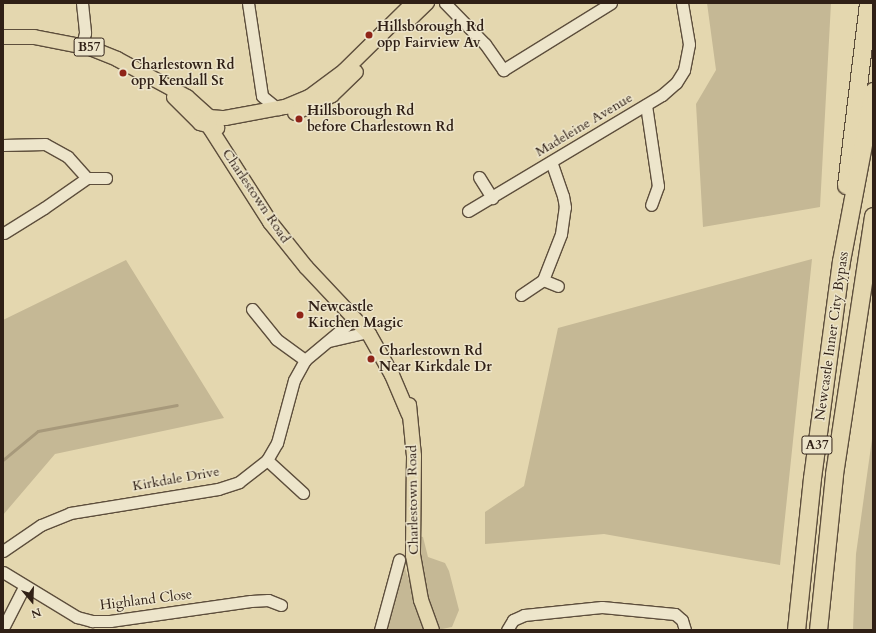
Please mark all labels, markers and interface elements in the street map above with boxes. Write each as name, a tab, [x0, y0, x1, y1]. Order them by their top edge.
place label: Hillsborough Rd opp Fairview Av	[377, 19, 484, 52]
marker: Hillsborough Rd opp Fairview Av	[364, 30, 374, 40]
road number: B57	[73, 36, 105, 58]
place label: Charlestown Rd opp Kendall St	[131, 57, 235, 90]
marker: Charlestown Rd opp Kendall St	[118, 68, 128, 78]
street label: Madeleine Avenue	[532, 89, 636, 161]
place label: Hillsborough Rd before Charlestown Rd	[307, 103, 454, 136]
marker: Hillsborough Rd before Charlestown Rd	[294, 114, 304, 124]
street label: Charlestown Road	[218, 146, 294, 246]
street label: Newcastle Inner City Bypass	[812, 250, 852, 422]
place label: Newcastle Kitchen Magic	[308, 299, 403, 332]
marker: Newcastle Kitchen Magic	[295, 310, 305, 320]
place label: Charlestown Rd Near Kirkdale Dr	[379, 343, 492, 376]
marker: Charlestown Rd Near Kirkdale Dr	[366, 354, 376, 364]
road number: A37	[801, 434, 833, 456]
street label: Charlestown Road	[404, 445, 422, 555]
street label: Kirkdale Drive	[131, 463, 221, 495]
north arrow	[12, 581, 52, 621]
street label: Highland Close	[99, 586, 193, 614]
text: N	[29, 604, 43, 621]

